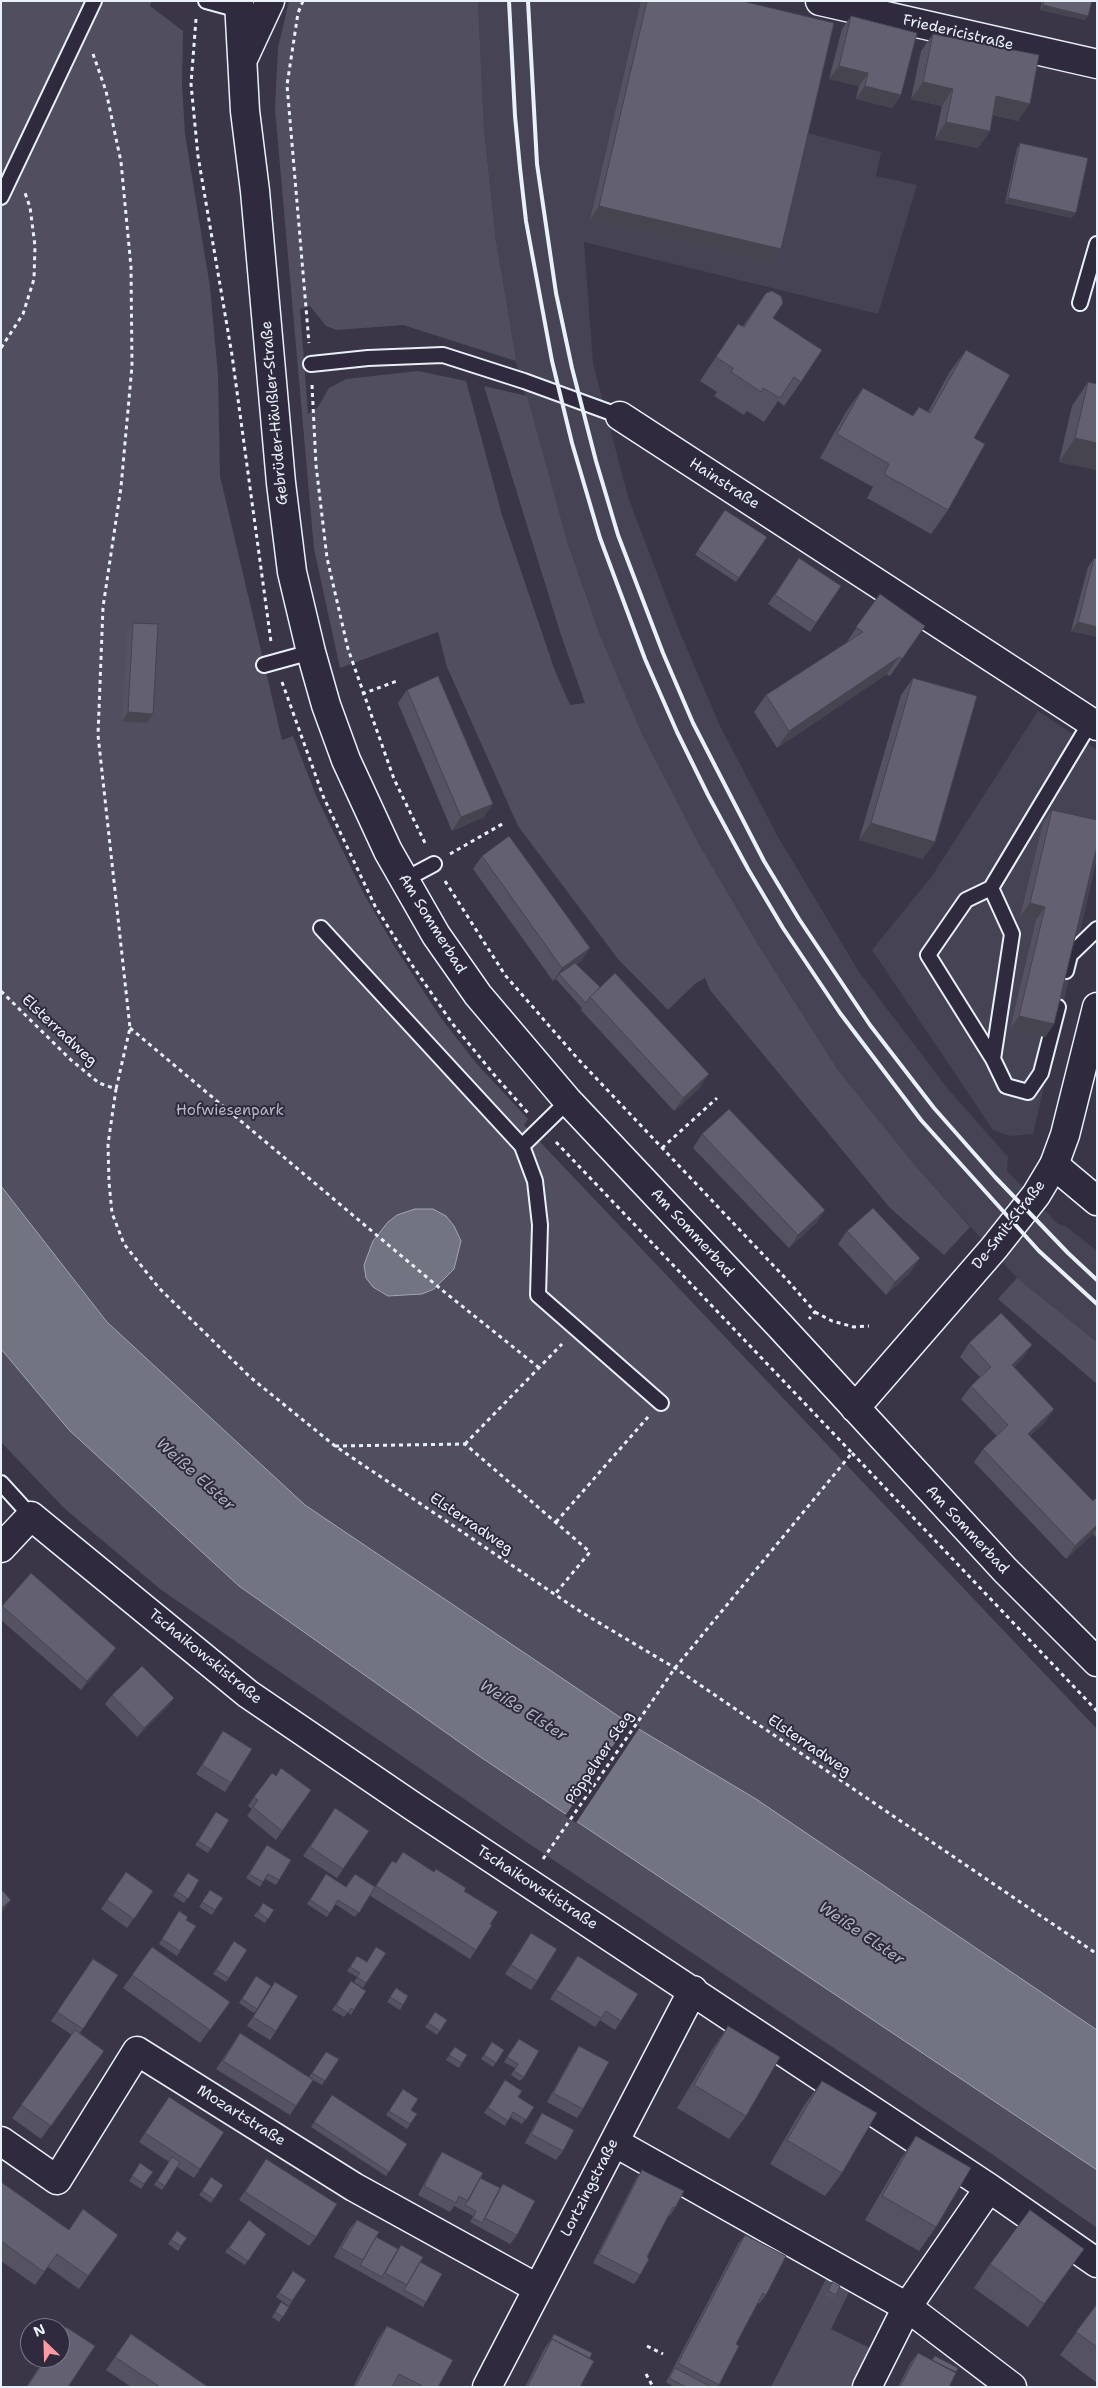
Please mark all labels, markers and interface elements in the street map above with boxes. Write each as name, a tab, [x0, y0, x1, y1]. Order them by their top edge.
street label: Friedericistraße	[901, 12, 1015, 54]
street label: Gebrüder-Häußler-Straße	[258, 320, 292, 506]
street label: Hainstraße	[685, 455, 763, 513]
street label: Am Sommerbad	[394, 871, 470, 977]
street label: Elsterradweg	[17, 991, 101, 1071]
park label: Hofwiesenpark	[176, 1102, 284, 1120]
street label: De-Smit-Straße	[969, 1177, 1049, 1273]
street label: Am Sommerbad	[647, 1185, 737, 1281]
water label: Weiße Elster	[152, 1435, 238, 1515]
street label: Am Sommerbad	[922, 1482, 1012, 1578]
street label: Elsterradweg	[426, 1489, 516, 1559]
street label: Tschaikowskistraße	[145, 1606, 265, 1708]
water label: Weiße Elster	[476, 1676, 570, 1746]
street label: Pöppelner Steg	[562, 1708, 638, 1808]
street label: Elsterradweg	[764, 1711, 854, 1781]
street label: Tschaikowskistraße	[473, 1842, 601, 1934]
water label: Weiße Elster	[814, 1898, 908, 1970]
street label: Mozartstraße	[193, 2082, 289, 2150]
street label: Lortzingstraße	[557, 2136, 623, 2240]
north arrow	[20, 2318, 70, 2368]
text: N	[31, 2320, 48, 2341]

